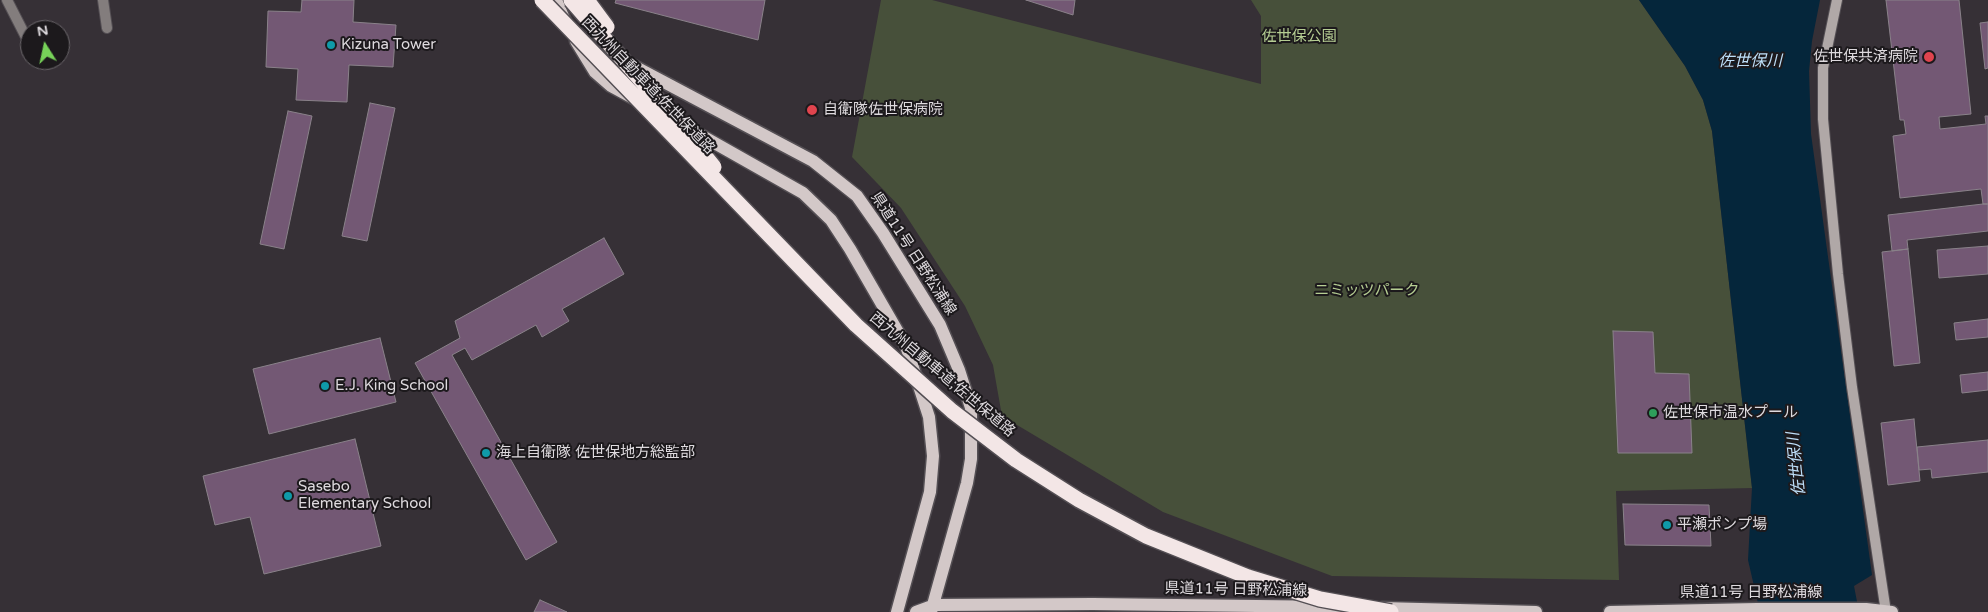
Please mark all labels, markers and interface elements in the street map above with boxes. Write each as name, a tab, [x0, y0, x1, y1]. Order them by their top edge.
street label: 西九州自動車道;佐世保道路	[578, 14, 718, 158]
north arrow	[20, 20, 70, 70]
text: N	[35, 21, 49, 40]
park label: 佐世保公園	[1262, 28, 1336, 46]
place label: Kizuna Tower	[341, 36, 436, 54]
marker: Kizuna Tower	[325, 39, 337, 51]
place label: 佐世保共済病院	[1813, 48, 1918, 66]
marker: 佐世保共済病院	[1922, 50, 1936, 64]
water label: 佐世保川	[1718, 52, 1782, 72]
place label: 自衛隊佐世保病院	[823, 101, 943, 119]
marker: 自衛隊佐世保病院	[805, 103, 819, 117]
street label: 県道11号 日野松浦線	[867, 189, 959, 319]
park label: ニミッツパーク	[1315, 282, 1419, 300]
street label: 西九州自動車道;佐世保道路	[866, 309, 1018, 441]
place label: E.J. King School	[335, 377, 448, 395]
marker: E.J. King School	[319, 380, 331, 392]
place label: 佐世保市温水プール	[1663, 404, 1798, 422]
marker: 佐世保市温水プール	[1647, 407, 1659, 419]
water label: 佐世保川	[1784, 431, 1810, 497]
place label: 海上自衛隊 佐世保地方総監部	[496, 444, 695, 462]
marker: 海上自衛隊 佐世保地方総監部	[480, 447, 492, 459]
place label: Sasebo Elementary School	[298, 478, 431, 513]
marker: Sasebo Elementary School	[282, 490, 294, 502]
place label: 平瀬ポンプ場	[1677, 516, 1767, 534]
marker: 平瀬ポンプ場	[1661, 519, 1673, 531]
street label: 県道11号 日野松浦線	[1164, 580, 1308, 600]
street label: 県道11号 日野松浦線	[1680, 584, 1822, 602]

